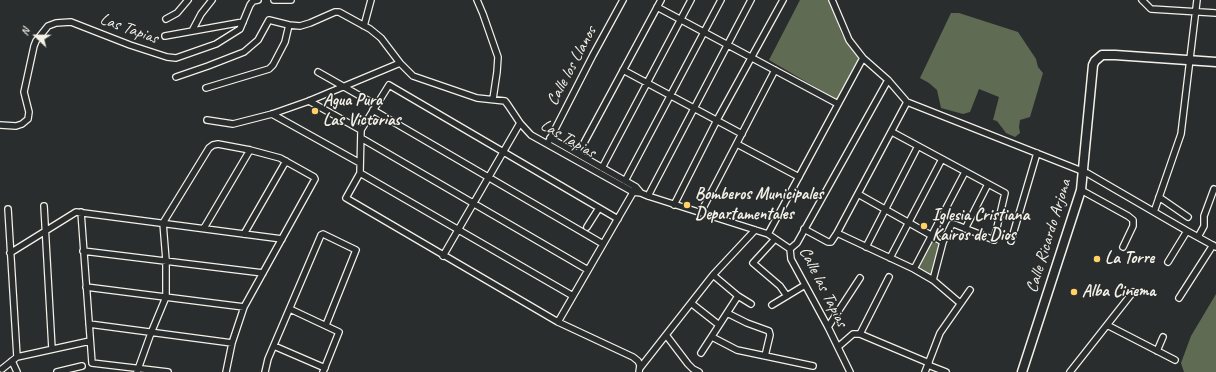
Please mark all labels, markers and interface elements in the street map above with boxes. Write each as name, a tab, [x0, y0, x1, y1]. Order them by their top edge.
street label: Las Tapias	[97, 9, 161, 49]
north arrow	[16, 16, 56, 56]
street label: Calle los Llanos	[543, 23, 601, 109]
text: N	[17, 26, 33, 37]
place label: Agua Pura Las Victorias	[323, 91, 401, 131]
marker: Agua Pura Las Victorias	[310, 106, 320, 116]
street label: Las Tapias	[537, 115, 599, 163]
street label: Calle Ricardo Arjona	[1022, 177, 1076, 295]
place label: Bomberos Municipales Departamentales	[695, 185, 823, 225]
marker: Bomberos Municipales Departamentales	[682, 200, 692, 210]
place label: Iglesia Cristiana Kairos de Dios	[932, 206, 1029, 246]
marker: Iglesia Cristiana Kairos de Dios	[919, 221, 929, 231]
street label: Calle las Tapias	[794, 244, 852, 330]
place label: La Torre	[1105, 249, 1154, 269]
marker: La Torre	[1092, 254, 1102, 264]
place label: Alba Cinema	[1082, 282, 1155, 302]
marker: Alba Cinema	[1069, 287, 1079, 297]

